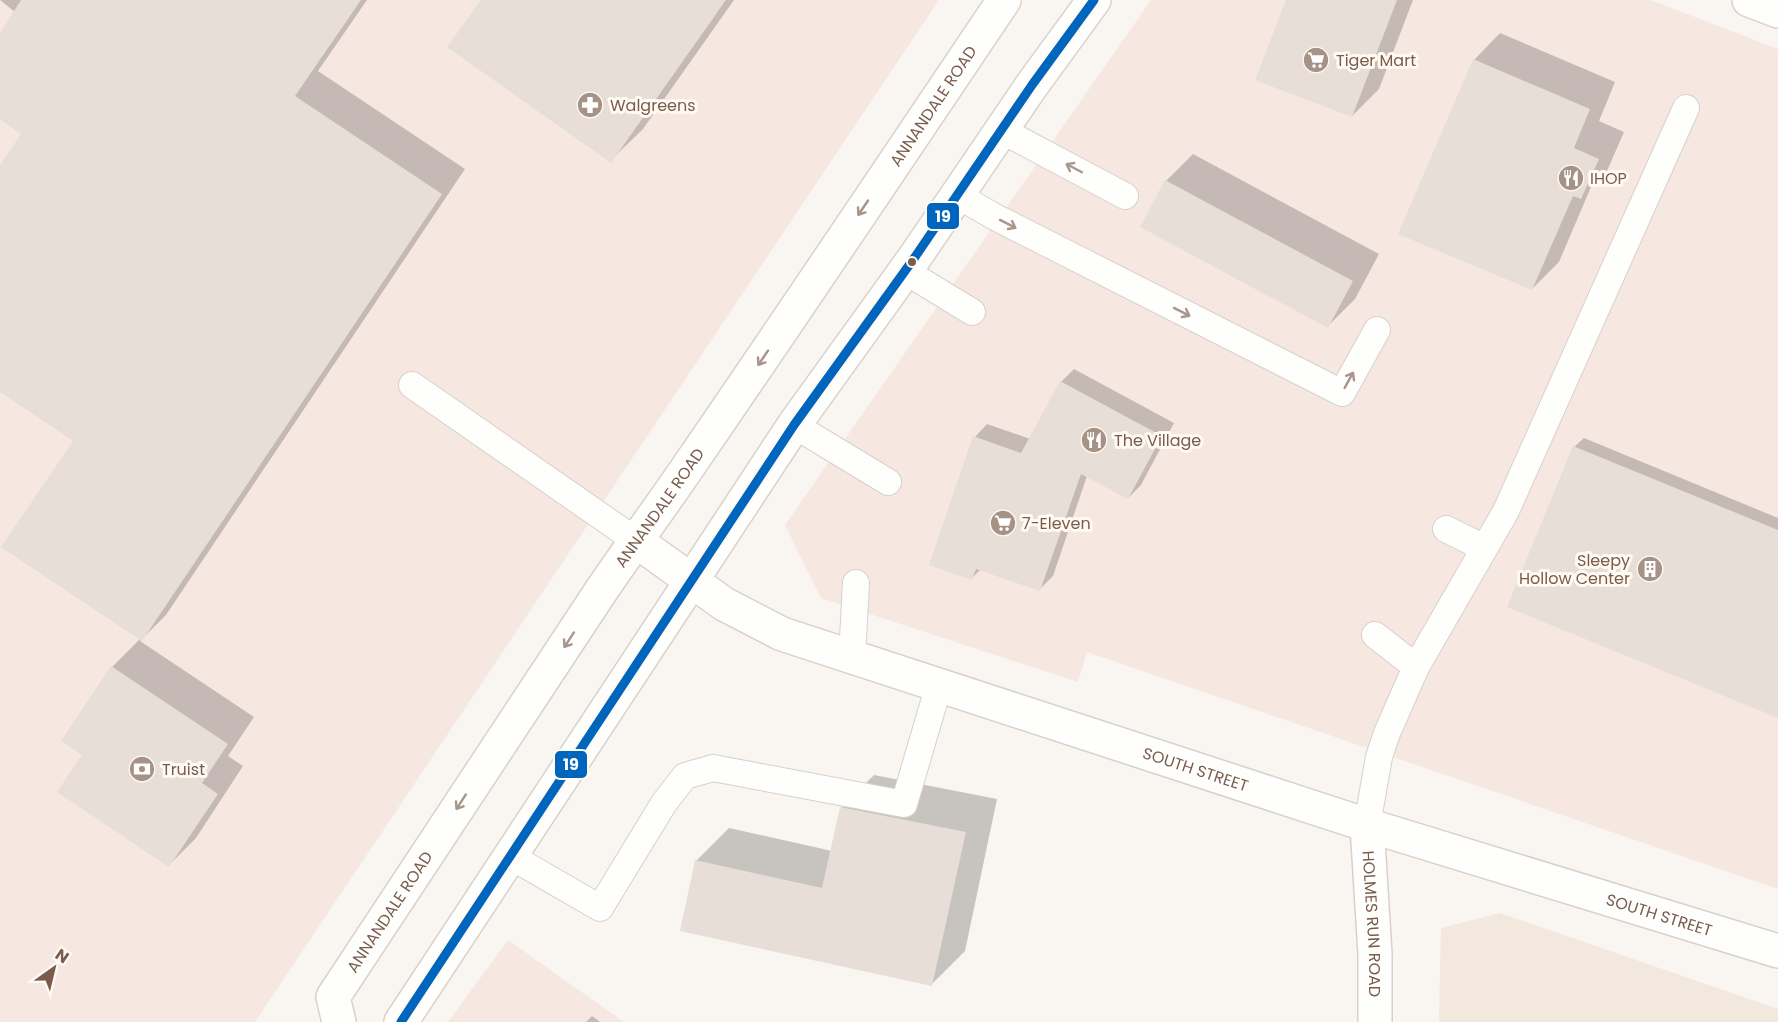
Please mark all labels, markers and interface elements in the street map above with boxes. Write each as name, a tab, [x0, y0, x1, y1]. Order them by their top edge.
street label: ANNANDALE ROAD	[884, 41, 982, 171]
supermarket icon: Tiger Mart	[1301, 45, 1331, 75]
place label: Tiger Mart	[1336, 49, 1416, 72]
pharmacy icon: Walgreens	[575, 90, 605, 120]
place label: Walgreens	[610, 94, 696, 117]
one-way arrow	[1065, 162, 1083, 173]
restaurant icon: IHOP	[1556, 163, 1586, 193]
place label: IHOP	[1590, 167, 1627, 190]
one-way arrow	[857, 200, 869, 216]
line badge: 19	[926, 202, 960, 230]
text: 19	[935, 205, 951, 228]
one-way arrow	[999, 218, 1016, 230]
unlabelled marker	[906, 256, 918, 268]
one-way arrow	[1172, 307, 1190, 318]
one-way arrow	[757, 350, 769, 366]
one-way arrow	[1343, 372, 1355, 389]
restaurant icon: The Village	[1079, 425, 1109, 455]
place label: The Village	[1114, 429, 1201, 452]
street label: ANNANDALE ROAD	[610, 443, 710, 572]
supermarket icon: 7-Eleven	[988, 508, 1018, 538]
place label: 7-Eleven	[1022, 512, 1091, 535]
place label: Sleepy Hollow Center	[1519, 549, 1630, 590]
building icon: Sleepy Hollow Center	[1635, 554, 1665, 584]
one-way arrow	[562, 631, 575, 648]
street label: SOUTH STREET	[1140, 742, 1251, 798]
line badge: 19	[554, 750, 588, 779]
text: 19	[563, 753, 579, 776]
bank icon: Truist	[127, 754, 157, 784]
place label: Truist	[162, 758, 205, 781]
one-way arrow	[455, 794, 468, 811]
street label: ANNANDALE ROAD	[341, 847, 438, 977]
street label: HOLMES RUN ROAD	[1357, 850, 1386, 997]
street label: SOUTH STREET	[1603, 888, 1715, 942]
north arrow	[24, 938, 84, 998]
text: N	[51, 943, 74, 969]

